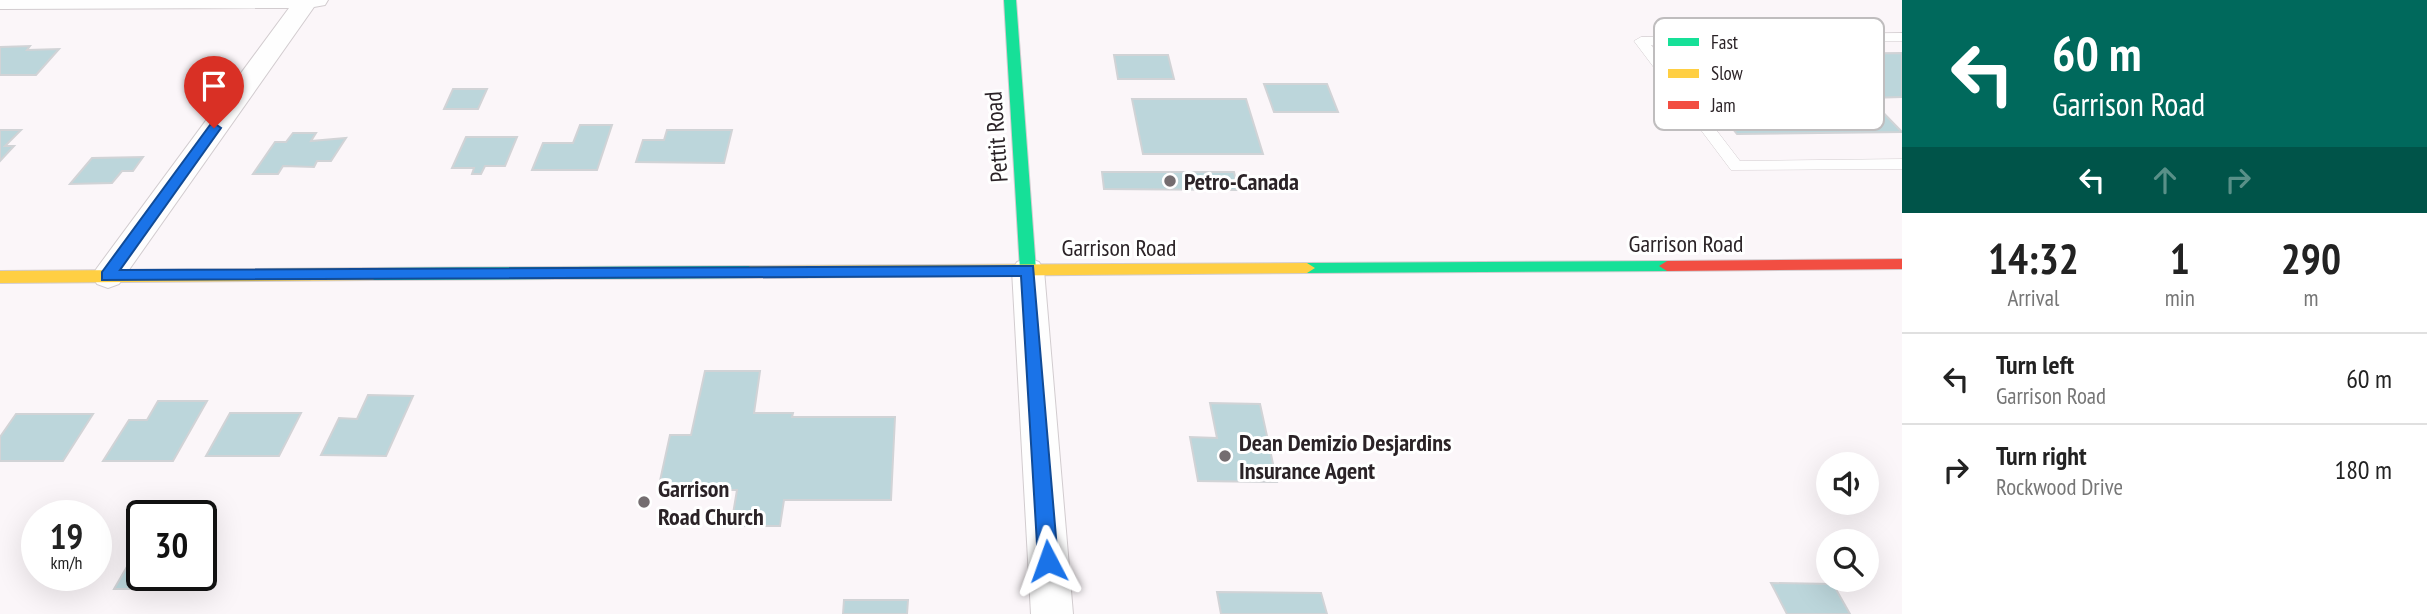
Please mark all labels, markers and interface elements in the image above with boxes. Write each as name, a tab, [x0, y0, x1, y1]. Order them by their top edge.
legend	[1654, 18, 1884, 130]
text: 60 m	[2052, 21, 2141, 85]
icon: left	[1937, 28, 2028, 119]
text: Fast	[1711, 30, 1739, 54]
pin	[184, 56, 244, 128]
text: Slow	[1711, 61, 1744, 85]
icon: arrive	[195, 67, 233, 105]
text: Garrison Road	[2052, 83, 2205, 125]
street label: Pettit Road	[977, 90, 1015, 184]
text: Jam	[1710, 93, 1736, 117]
icon: left	[2073, 161, 2111, 199]
icon: ahead	[2146, 161, 2184, 199]
icon: right	[2219, 161, 2257, 199]
place label: Petro-Canada	[1184, 166, 1299, 197]
marker: Petro-Canada	[1162, 173, 1178, 189]
street label: Garrison Road	[1629, 228, 1743, 259]
text: 14:32	[1988, 231, 2079, 286]
text: 1	[2170, 231, 2190, 286]
text: 290	[2281, 231, 2341, 286]
street label: Garrison Road	[1062, 232, 1176, 263]
text: Arrival	[2007, 283, 2059, 312]
text: min	[2165, 283, 2195, 312]
text: m	[2303, 283, 2318, 312]
text: Turn left	[1996, 348, 2074, 381]
icon: left	[1937, 360, 1975, 398]
text: 60 m	[2346, 362, 2392, 395]
text: Garrison Road	[1996, 381, 2106, 410]
place label: Dean Demizio Desjardins Insurance Agent	[1239, 427, 1451, 486]
text: Turn right	[1996, 439, 2087, 472]
marker: Dean Demizio Desjardins Insurance Agent	[1217, 448, 1233, 464]
icon: right	[1937, 451, 1975, 489]
map controls	[1816, 452, 1879, 592]
button: sound	[1816, 452, 1879, 515]
text: 180 m	[2334, 453, 2392, 486]
text: Rockwood Drive	[1996, 472, 2123, 501]
place label: Garrison Road Church	[658, 473, 764, 532]
marker: Garrison Road Church	[636, 494, 652, 510]
speed limit sign: 30	[126, 500, 217, 591]
text: 19	[50, 513, 83, 559]
position arrow	[1011, 524, 1085, 598]
button: search	[1816, 529, 1879, 592]
text: km/h	[51, 551, 82, 574]

